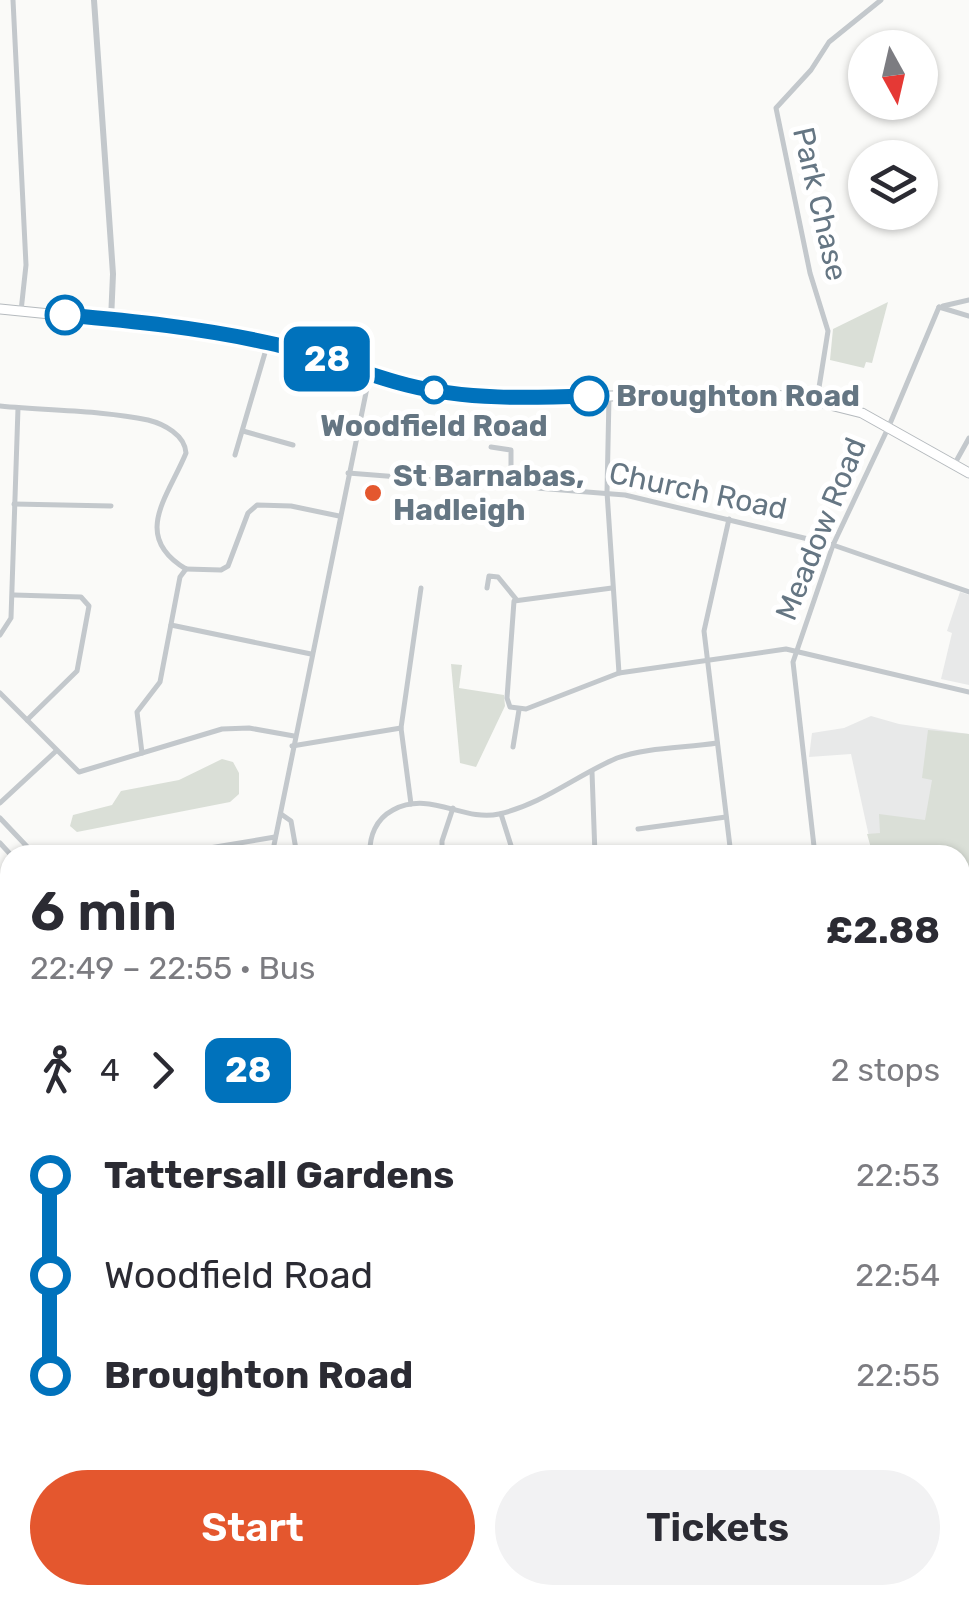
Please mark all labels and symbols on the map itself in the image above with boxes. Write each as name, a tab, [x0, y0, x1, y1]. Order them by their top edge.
north arrow	[848, 30, 938, 120]
street label: Park Chase	[785, 124, 855, 284]
unlabelled marker	[46, 296, 84, 334]
line badge: 28	[282, 326, 372, 392]
marker: Woodfield Road	[421, 377, 447, 403]
marker: Broughton Road	[570, 377, 608, 415]
place label: Broughton Road	[616, 378, 860, 414]
place label: Woodfield Road	[320, 408, 548, 444]
street label: Meadow Road	[768, 432, 874, 626]
street label: Church Road	[606, 455, 790, 527]
place label: St Barnabas, Hadleigh	[393, 458, 584, 528]
marker: St Barnabas, Hadleigh	[362, 482, 384, 504]

